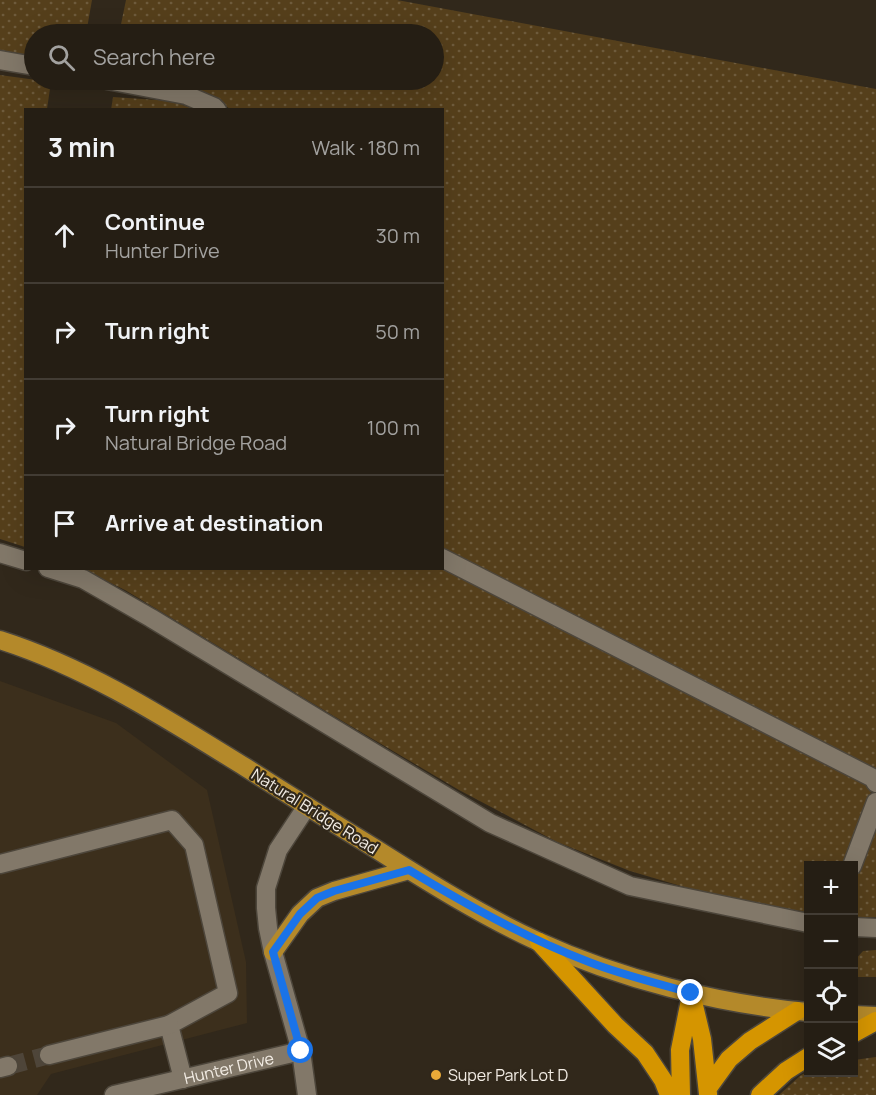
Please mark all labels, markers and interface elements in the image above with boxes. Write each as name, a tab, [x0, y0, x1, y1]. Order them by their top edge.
search box	[24, 24, 444, 90]
icon: search	[45, 41, 78, 74]
text: Search here	[93, 42, 215, 72]
text: 3 min	[48, 129, 115, 165]
text: Walk · 180 m	[311, 134, 420, 161]
text: Continue	[105, 207, 205, 237]
icon: ahead	[48, 219, 81, 252]
text: 30 m	[376, 222, 420, 249]
text: Hunter Drive	[105, 237, 220, 264]
icon: right	[48, 315, 81, 348]
text: Turn right	[105, 316, 210, 346]
text: 50 m	[375, 318, 420, 345]
text: Turn right	[105, 399, 210, 429]
icon: right	[48, 411, 81, 444]
text: 100 m	[367, 414, 420, 441]
text: Natural Bridge Road	[105, 429, 287, 456]
icon: arrive	[48, 507, 81, 540]
text: Arrive at destination	[105, 508, 323, 538]
street label: Natural Bridge Road	[247, 763, 383, 859]
map controls	[804, 861, 858, 1077]
button: +	[804, 861, 858, 915]
button: −	[804, 915, 858, 969]
button: locate	[804, 969, 858, 1023]
route end	[677, 979, 703, 1005]
button: layers	[804, 1023, 858, 1077]
route start	[287, 1037, 313, 1063]
street label: Hunter Drive	[182, 1047, 276, 1089]
place label: Super Park Lot D	[448, 1064, 568, 1086]
marker: Super Park Lot D	[429, 1068, 443, 1082]

